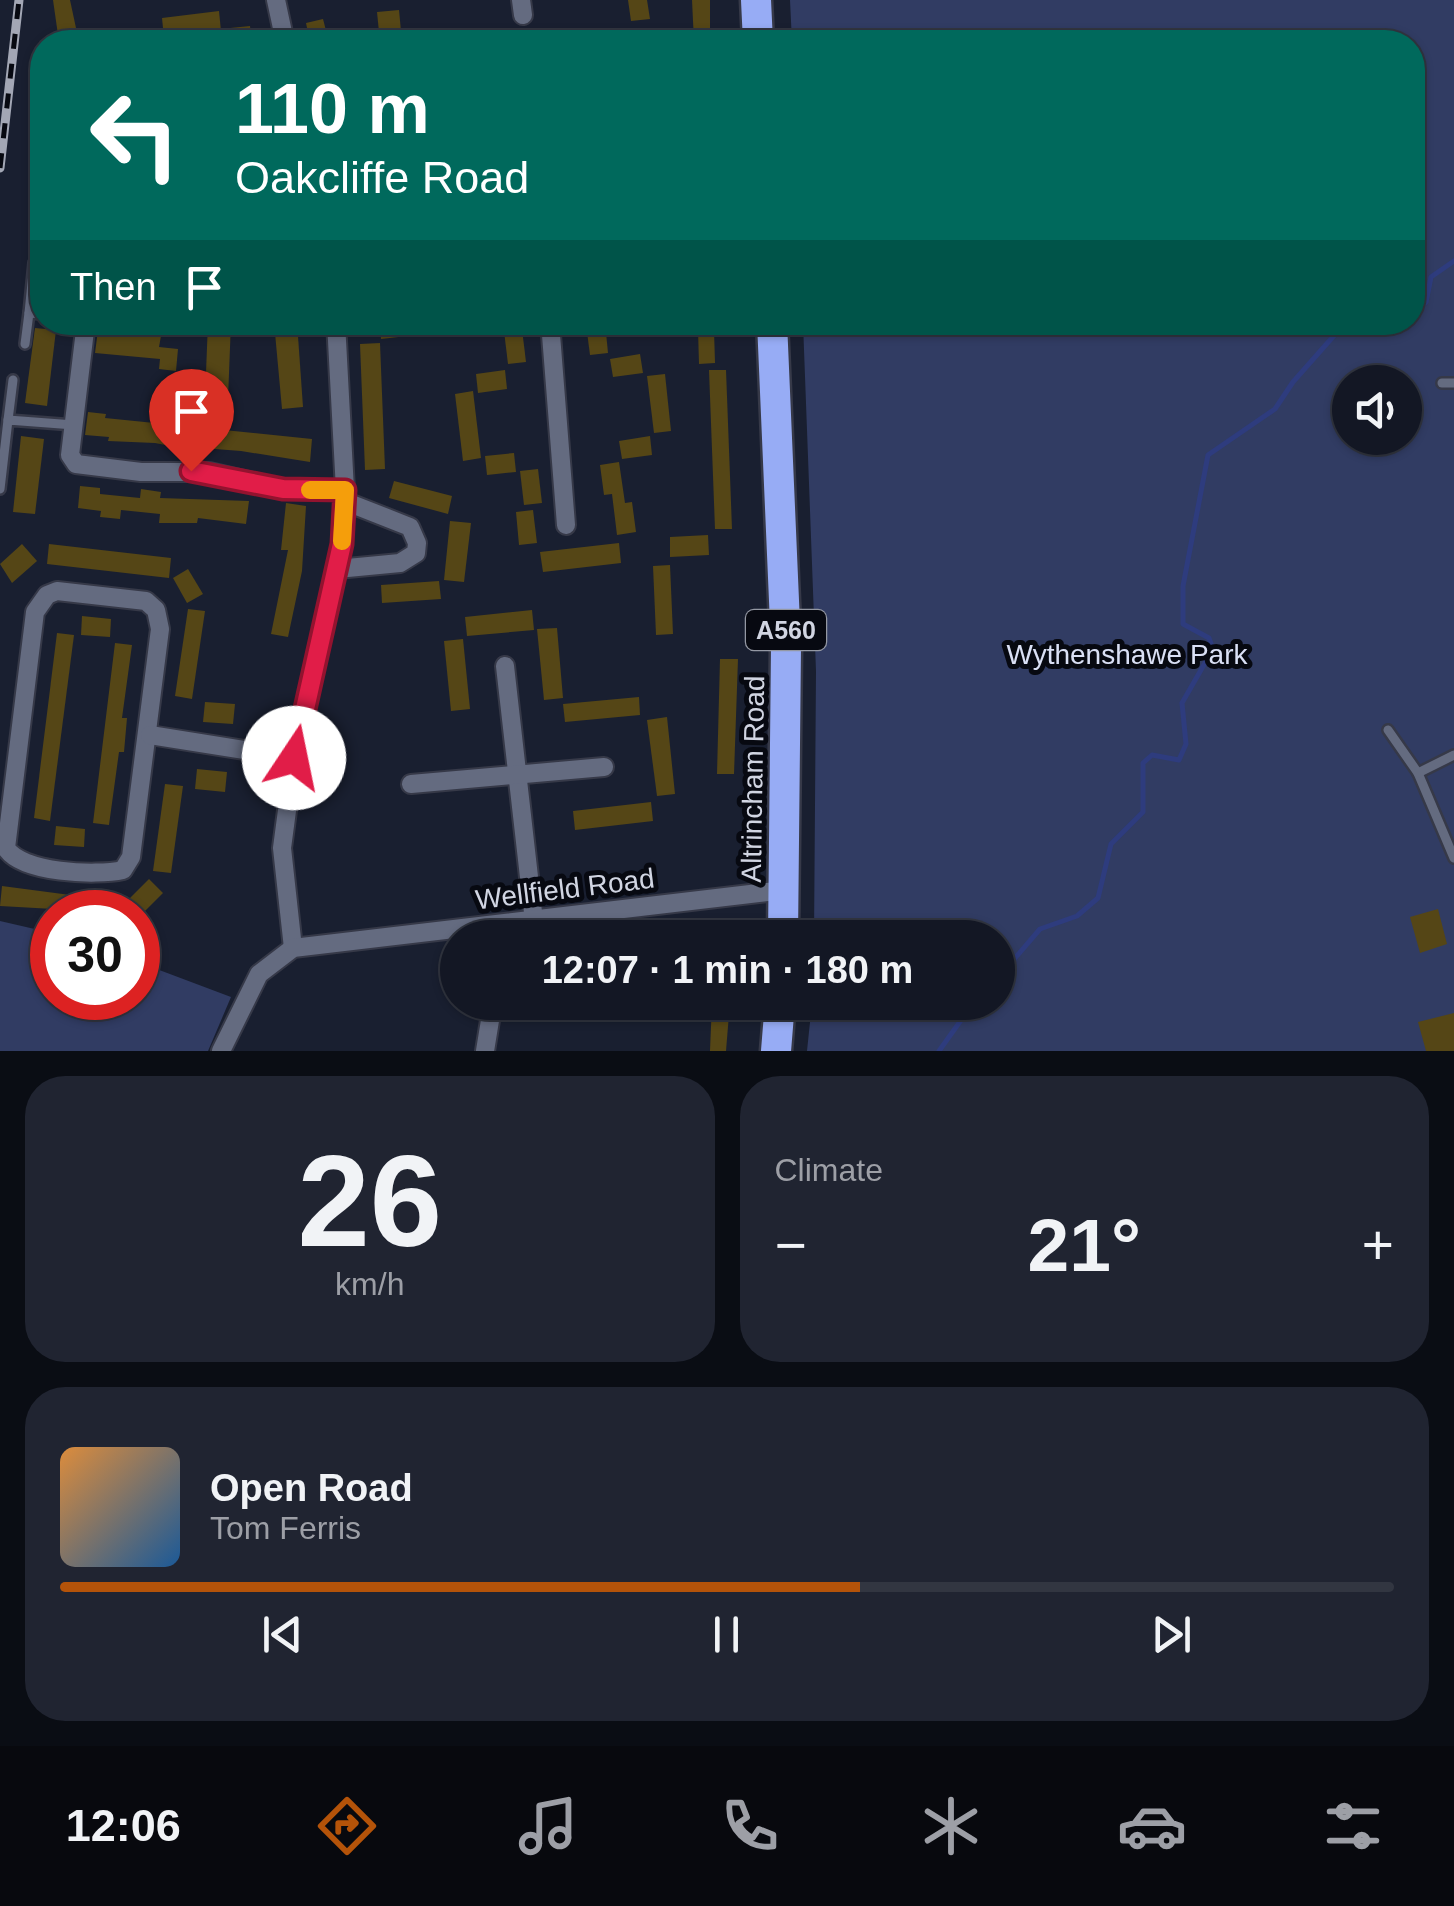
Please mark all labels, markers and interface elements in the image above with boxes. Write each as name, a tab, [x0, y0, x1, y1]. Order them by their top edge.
icon: left	[70, 70, 200, 200]
text: 110 m	[235, 70, 430, 148]
text: Oakcliffe Road	[235, 152, 529, 203]
icon: arrive	[177, 260, 232, 315]
text: Then	[70, 266, 157, 308]
map controls	[1332, 365, 1422, 455]
button: sound	[1332, 365, 1422, 455]
pin	[149, 369, 234, 472]
icon: arrive	[164, 384, 219, 439]
road number: A560	[746, 610, 826, 650]
park label: Wythenshawe Park	[1007, 639, 1248, 670]
street label: Altrincham Road	[736, 675, 770, 883]
position arrow	[242, 706, 346, 810]
street label: Wellfield Road	[474, 863, 656, 915]
speed limit sign: 30	[30, 890, 160, 1020]
text: 12:07 · 1 min · 180 m	[542, 949, 913, 991]
text: 26	[297, 1128, 442, 1274]
text: Climate	[775, 1152, 883, 1188]
text: 21°	[1028, 1203, 1141, 1287]
text: −	[775, 1214, 807, 1276]
text: +	[1362, 1214, 1394, 1276]
text: km/h	[335, 1266, 404, 1302]
text: Open Road	[210, 1467, 413, 1509]
text: Tom Ferris	[210, 1510, 361, 1546]
icon: previous	[255, 1607, 310, 1662]
icon: pause	[699, 1607, 754, 1662]
icon: next	[1144, 1607, 1199, 1662]
icon: directions	[312, 1791, 382, 1861]
icon: music	[513, 1791, 583, 1861]
icon: phone	[715, 1791, 785, 1861]
icon: climate	[916, 1791, 986, 1861]
icon: car	[1117, 1791, 1187, 1861]
icon: filters	[1318, 1791, 1388, 1861]
text: 12:06	[66, 1800, 181, 1851]

